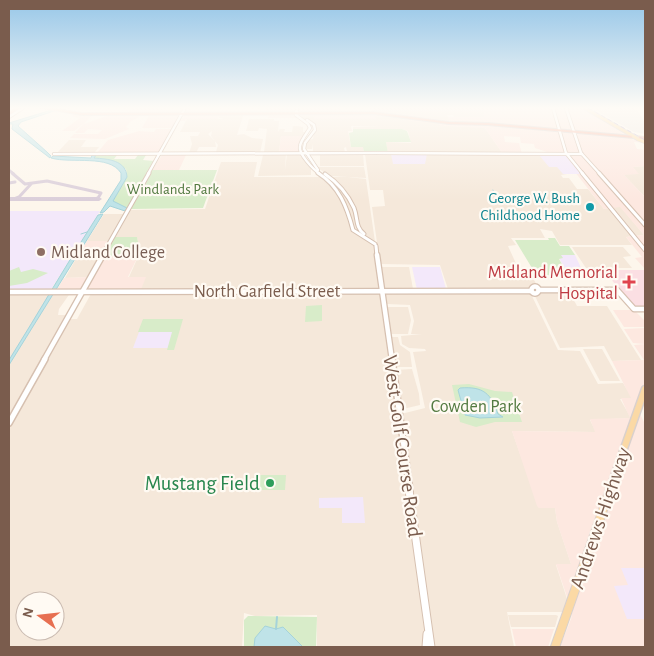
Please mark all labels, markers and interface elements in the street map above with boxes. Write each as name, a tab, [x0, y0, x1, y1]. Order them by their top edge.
park label: Windlands Park	[127, 182, 219, 197]
place label: George W. Bush Childhood Home	[480, 191, 580, 223]
marker: George W. Bush Childhood Home	[584, 201, 596, 213]
place label: Midland College	[51, 244, 165, 262]
marker: Midland College	[35, 246, 47, 258]
place label: Midland Memorial Hospital	[488, 264, 618, 303]
marker: Midland Memorial Hospital	[622, 275, 636, 289]
street label: North Garfield Street	[194, 283, 340, 301]
street label: West Golf Course Road	[379, 354, 426, 539]
park label: Cowden Park	[431, 398, 522, 416]
street label: Andrews Highway	[566, 445, 634, 591]
place label: Mustang Field	[145, 473, 260, 494]
marker: Mustang Field	[264, 477, 276, 489]
north arrow	[15, 591, 65, 641]
text: N	[20, 606, 36, 619]

